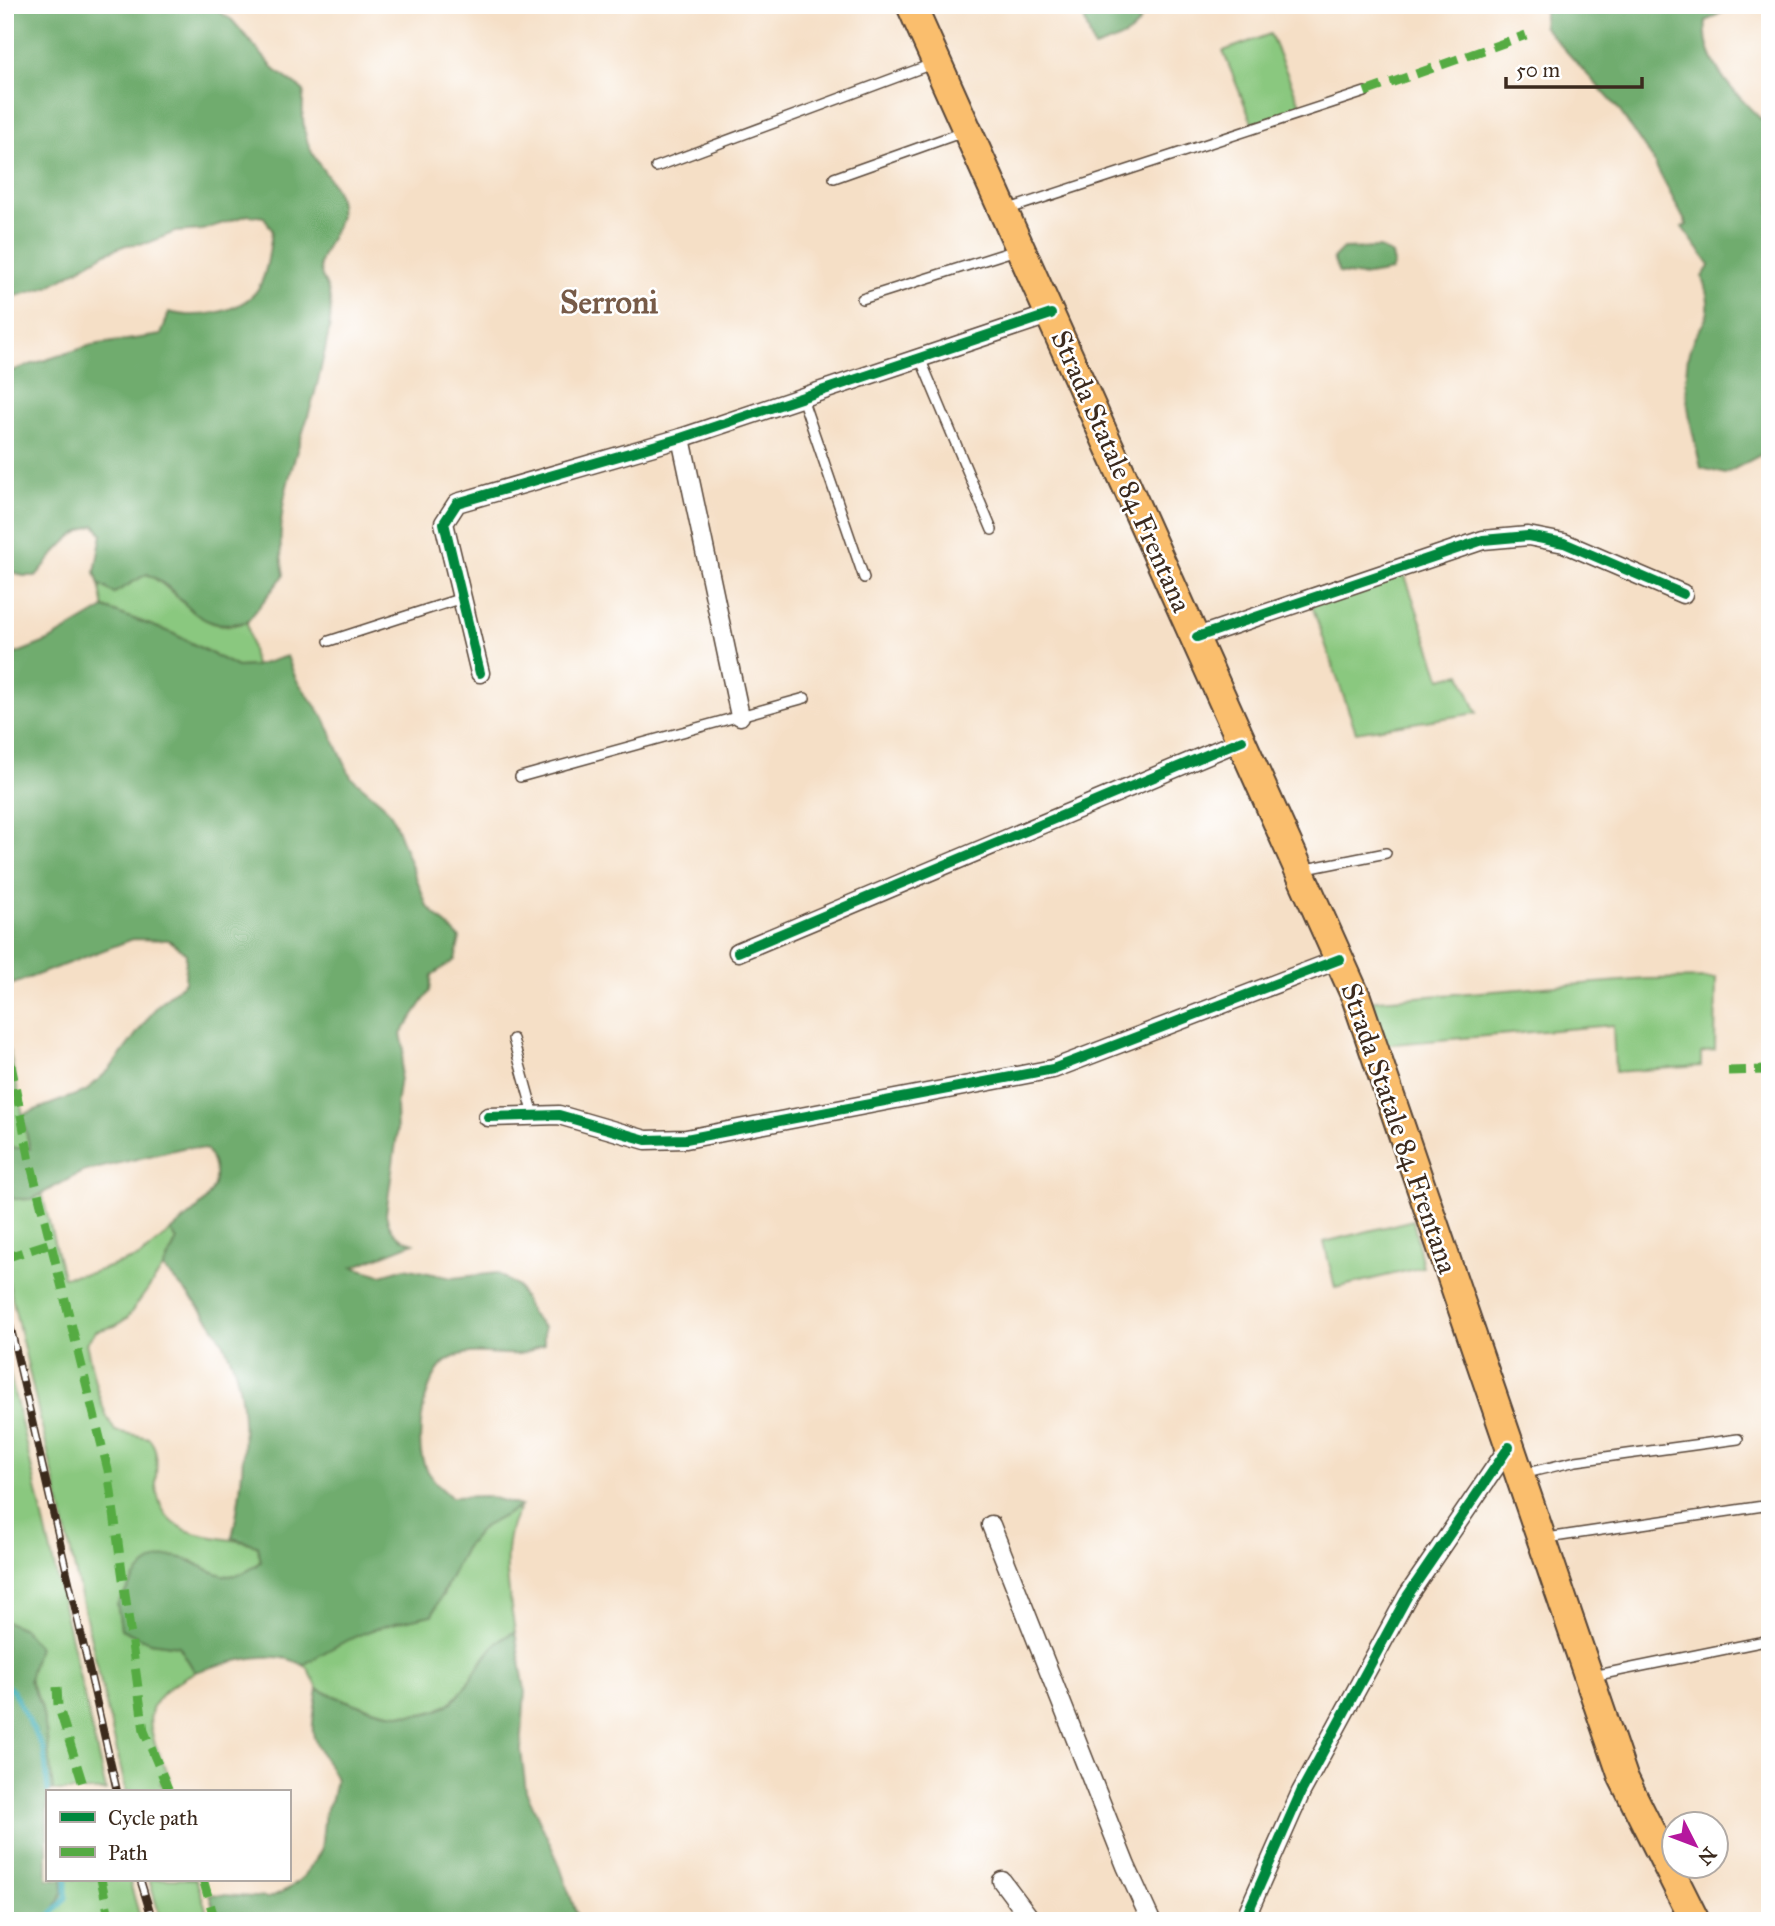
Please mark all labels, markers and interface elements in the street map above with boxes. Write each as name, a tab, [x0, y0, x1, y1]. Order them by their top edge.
scale bar	[1506, 46, 1642, 90]
text: 50 m	[1516, 57, 1561, 83]
district label: Serroni	[560, 283, 658, 322]
street label: Strada Statale 84 Frentana	[1044, 325, 1200, 618]
street label: Strada Statale 84 Frentana	[1333, 978, 1466, 1278]
legend	[46, 1790, 290, 1881]
text: Cycle path	[108, 1805, 199, 1831]
north arrow	[1660, 1811, 1730, 1881]
text: Path	[108, 1840, 148, 1866]
text: N	[1693, 1842, 1721, 1870]

